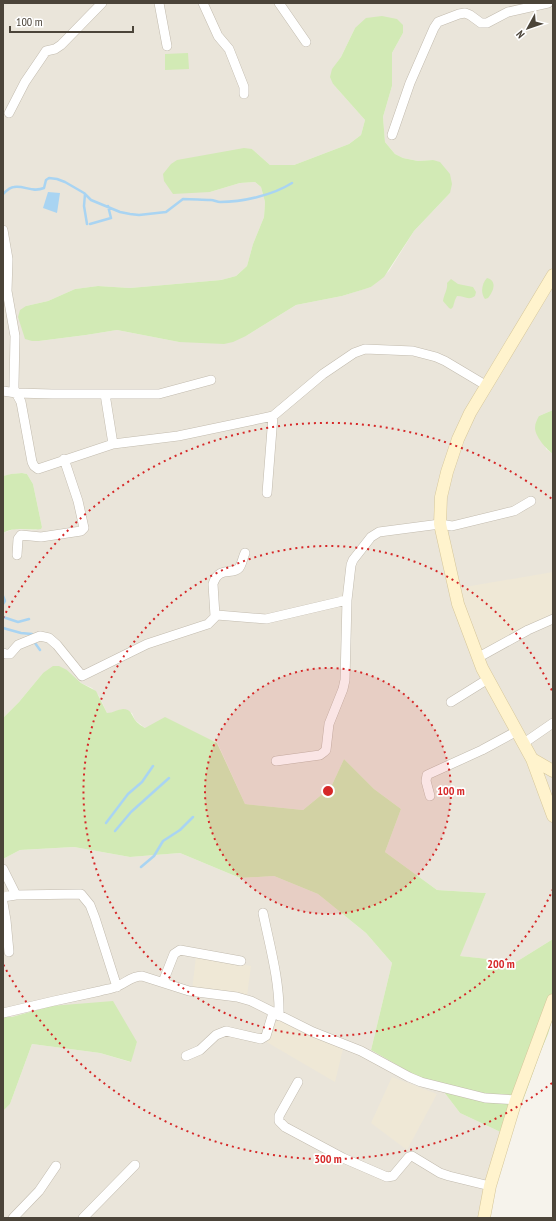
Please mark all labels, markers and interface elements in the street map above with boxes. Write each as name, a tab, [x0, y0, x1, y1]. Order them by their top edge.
scale bar	[10, 8, 133, 34]
north arrow	[508, 8, 548, 48]
text: 100 m	[16, 14, 43, 29]
text: N	[513, 28, 528, 41]
text: 100 m	[437, 783, 465, 798]
centre of rings	[321, 784, 335, 798]
text: 200 m	[487, 956, 515, 971]
text: 300 m	[314, 1151, 342, 1166]

